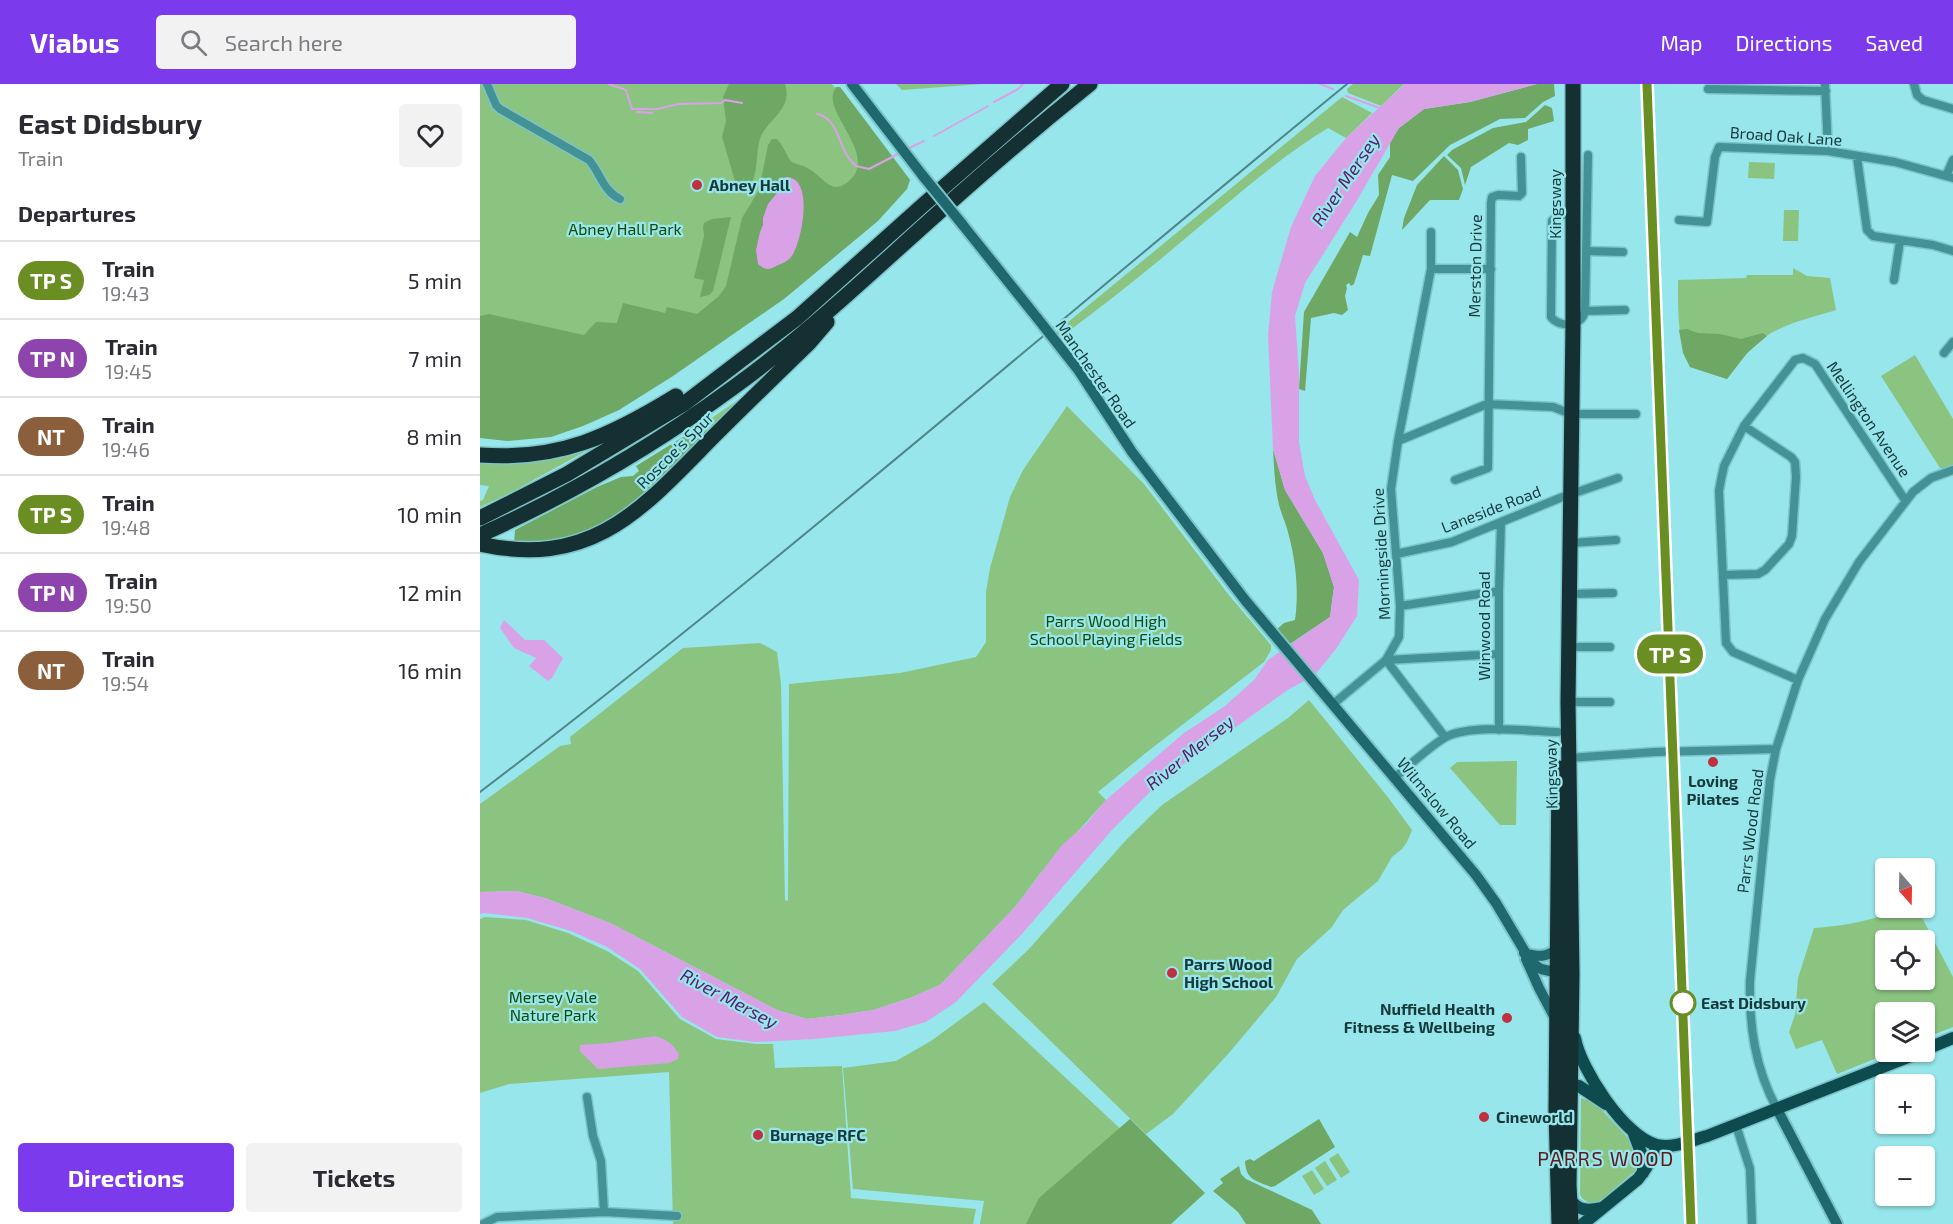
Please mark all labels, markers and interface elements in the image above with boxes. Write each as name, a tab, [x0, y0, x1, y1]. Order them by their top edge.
search box	[156, 15, 576, 69]
text: Viabus	[30, 25, 120, 59]
icon: search	[177, 26, 210, 59]
text: Search here	[225, 29, 343, 55]
text: Map	[1660, 30, 1703, 55]
text: Directions	[1736, 30, 1832, 55]
text: Saved	[1865, 30, 1923, 55]
button: heart	[399, 104, 462, 167]
text: East Didsbury	[18, 106, 202, 140]
street label: Broad Oak Lane	[1729, 122, 1843, 149]
water label: River Mersey	[1306, 129, 1384, 230]
text: Train	[18, 146, 63, 170]
street label: Kingsway	[1545, 168, 1564, 239]
place label: Abney Hall	[709, 175, 791, 195]
marker: Abney Hall	[690, 178, 704, 192]
text: Departures	[18, 200, 136, 226]
street label: Merston Drive	[1464, 214, 1485, 318]
park label: Abney Hall Park	[568, 219, 682, 238]
text: Train	[102, 255, 155, 281]
text: 5 min	[408, 267, 462, 293]
text: TP S	[30, 268, 72, 293]
text: 19:43	[102, 281, 150, 305]
street label: Manchester Road	[1052, 316, 1141, 431]
text: Train	[105, 333, 158, 359]
text: 7 min	[408, 345, 462, 371]
text: TP N	[30, 346, 75, 371]
street label: Mellington Avenue	[1824, 357, 1915, 480]
text: 19:45	[105, 359, 152, 383]
street label: Roscoe's Spur	[632, 407, 718, 492]
text: Train	[102, 411, 155, 437]
text: 8 min	[406, 423, 462, 449]
text: NT	[37, 424, 65, 449]
text: 19:46	[102, 437, 150, 461]
street label: Laneside Road	[1438, 481, 1543, 536]
street label: Morningside Drive	[1368, 487, 1393, 621]
text: Train	[102, 489, 155, 515]
text: 10 min	[398, 501, 462, 527]
text: TP S	[30, 502, 72, 527]
text: 19:48	[102, 515, 151, 539]
text: Train	[105, 567, 158, 593]
street label: Winwood Road	[1474, 571, 1493, 681]
text: 12 min	[398, 579, 462, 605]
text: TP N	[30, 580, 75, 605]
text: 19:50	[105, 593, 152, 617]
park label: Parrs Wood High School Playing Fields	[1030, 611, 1182, 648]
line badge: TP S	[1628, 634, 1712, 674]
text: TP S	[1649, 642, 1691, 667]
text: Train	[102, 645, 155, 671]
text: 16 min	[398, 657, 462, 683]
text: NT	[37, 658, 65, 683]
text: 19:54	[102, 671, 149, 695]
water label: River Mersey	[1141, 710, 1238, 794]
street label: Kingsway	[1540, 738, 1561, 809]
street label: Wilmslow Road	[1394, 753, 1481, 852]
marker: Loving Pilates	[1706, 755, 1720, 769]
street label: Parrs Wood Road	[1732, 768, 1767, 894]
place label: Loving Pilates	[1687, 771, 1739, 808]
north arrow	[1875, 858, 1935, 918]
map controls	[1875, 858, 1935, 1206]
button: locate	[1875, 930, 1935, 990]
place label: Parrs Wood High School	[1184, 954, 1274, 991]
water label: River Mersey	[677, 963, 782, 1033]
marker: Parrs Wood High School	[1165, 966, 1179, 980]
park label: Mersey Vale Nature Park	[509, 987, 597, 1024]
marker: East Didsbury	[1670, 990, 1696, 1016]
place label: East Didsbury	[1701, 993, 1806, 1013]
place label: Nuffield Health Fitness & Wellbeing	[1344, 999, 1496, 1036]
button: layers	[1875, 1002, 1935, 1062]
marker: Nuffield Health Fitness & Wellbeing	[1500, 1011, 1514, 1025]
button: +	[1875, 1074, 1935, 1134]
place label: Cineworld	[1496, 1107, 1573, 1126]
marker: Cineworld	[1477, 1110, 1491, 1124]
place label: Burnage RFC	[770, 1125, 866, 1144]
marker: Burnage RFC	[751, 1128, 765, 1142]
button: Directions	[18, 1143, 234, 1212]
button: Tickets	[246, 1143, 462, 1212]
district label: PARRS WOOD	[1537, 1146, 1675, 1170]
button: −	[1875, 1146, 1935, 1206]

